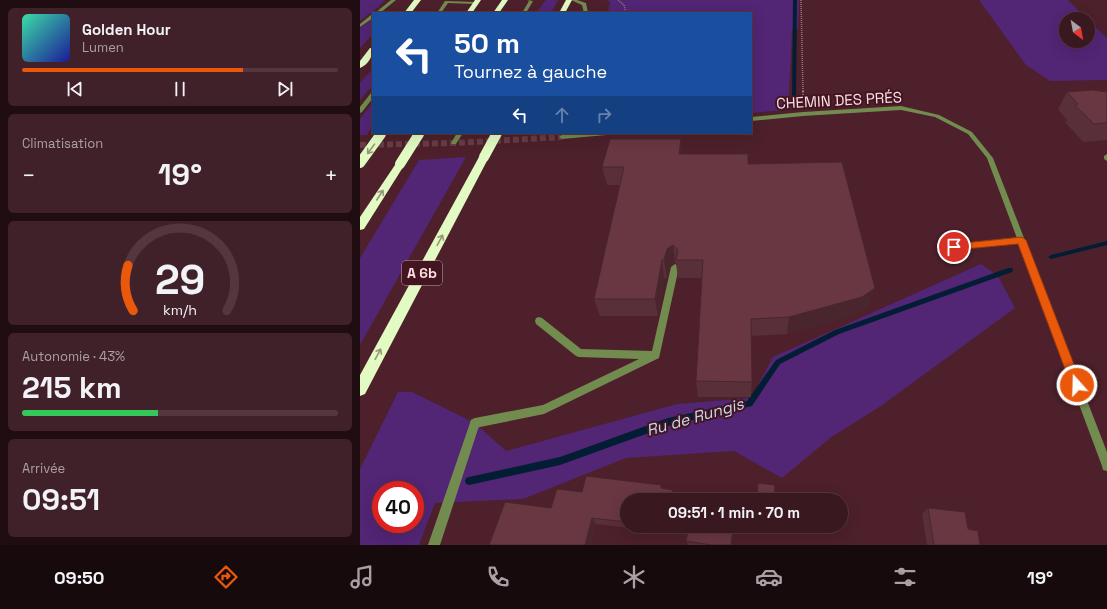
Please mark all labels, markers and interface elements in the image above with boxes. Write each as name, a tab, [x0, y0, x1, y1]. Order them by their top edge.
north arrow	[1059, 12, 1095, 48]
map controls	[1059, 12, 1095, 48]
text: Golden Hour	[82, 20, 171, 39]
text: 50 m	[454, 25, 520, 61]
icon: left	[388, 28, 440, 80]
text: Lumen	[82, 39, 124, 56]
text: Tournez à gauche	[454, 60, 607, 83]
icon: previous	[64, 78, 86, 100]
icon: pause	[169, 78, 191, 100]
icon: next	[274, 78, 296, 100]
street label: CHEMIN DES PRÉS	[776, 87, 902, 113]
icon: left	[509, 104, 531, 126]
icon: ahead	[551, 104, 573, 126]
icon: right	[593, 104, 615, 126]
text: Climatisation	[22, 135, 103, 152]
one-way arrow	[366, 143, 375, 154]
text: 19°	[158, 155, 202, 194]
text: −	[22, 161, 36, 189]
text: +	[324, 161, 338, 189]
one-way arrow	[376, 190, 384, 201]
pin	[937, 230, 971, 264]
one-way arrow	[437, 234, 444, 246]
icon: arrive	[943, 236, 965, 258]
text: 29	[155, 252, 205, 305]
road number: A 6b	[402, 261, 442, 285]
text: km/h	[163, 300, 197, 318]
text: Autonomie · 43%	[22, 348, 125, 365]
one-way arrow	[375, 349, 383, 361]
position arrow	[1056, 364, 1098, 406]
text: 215 km	[22, 368, 122, 407]
water label: Ru de Rungis	[644, 393, 747, 441]
text: Arrivée	[22, 460, 65, 477]
text: 09:51	[22, 480, 100, 519]
speed limit sign: 40	[372, 481, 424, 533]
text: 09:51 · 1 min · 70 m	[668, 503, 800, 522]
icon: directions	[212, 563, 240, 591]
icon: music	[348, 563, 376, 591]
icon: phone	[484, 563, 512, 591]
icon: climate	[620, 563, 648, 591]
icon: car	[755, 563, 783, 591]
icon: filters	[891, 563, 919, 591]
text: 09:50	[54, 566, 105, 589]
text: 19°	[1027, 566, 1053, 589]

